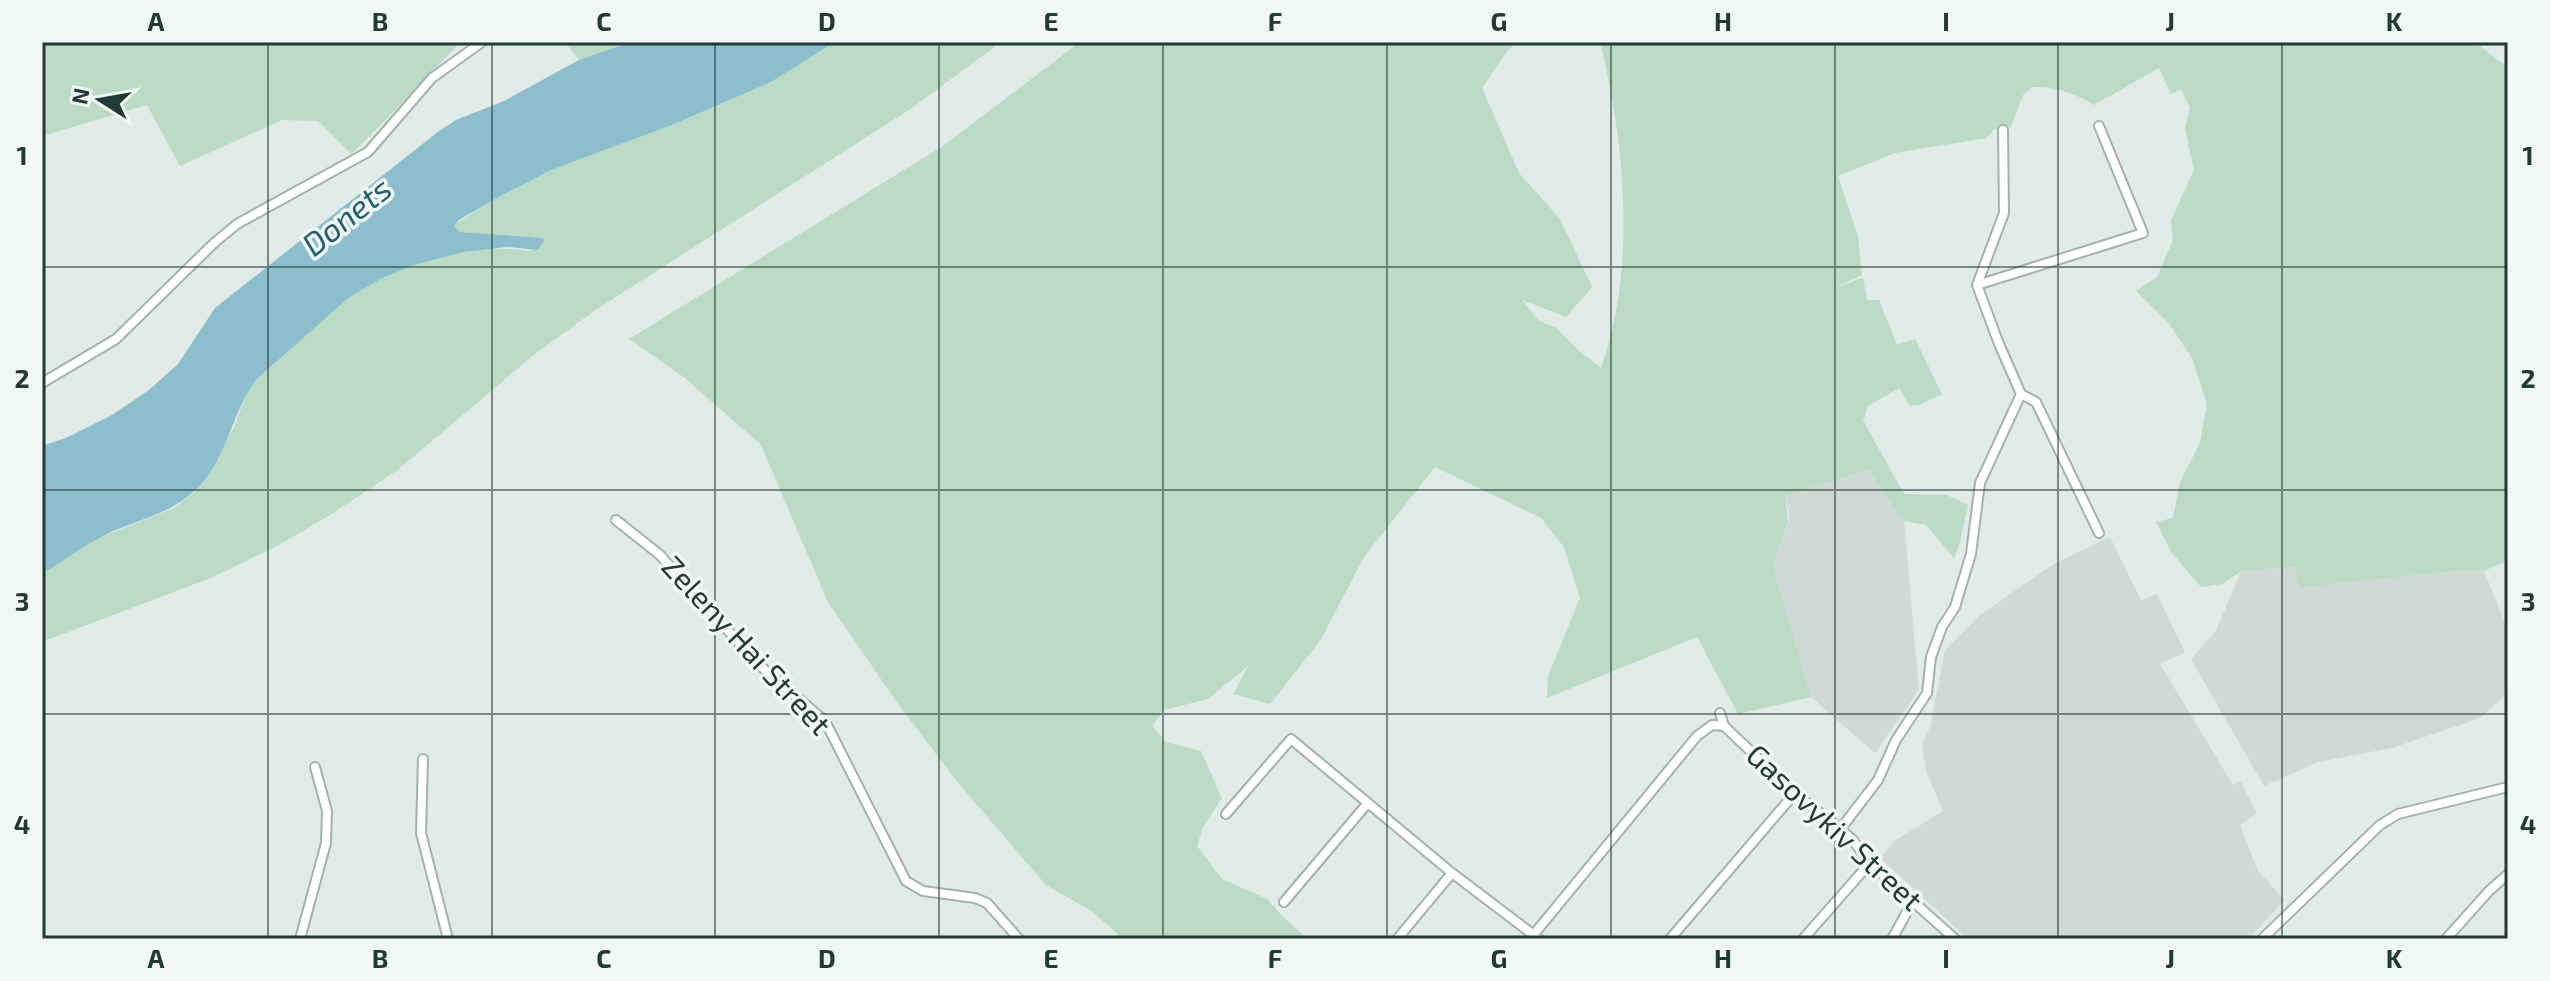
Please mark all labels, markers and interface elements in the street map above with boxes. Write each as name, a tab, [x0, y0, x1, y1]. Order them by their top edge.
text: A	[148, 5, 165, 36]
text: B	[372, 5, 388, 36]
text: C	[596, 5, 612, 36]
text: D	[818, 5, 836, 36]
text: E	[1043, 5, 1059, 36]
text: F	[1268, 5, 1282, 36]
text: G	[1491, 5, 1507, 36]
text: H	[1714, 5, 1732, 36]
text: I	[1942, 5, 1950, 36]
text: J	[2165, 5, 2175, 36]
text: K	[2386, 5, 2403, 36]
north arrow	[60, 60, 140, 140]
text: N	[65, 86, 94, 106]
text: 1	[16, 139, 28, 170]
text: 1	[2522, 139, 2534, 170]
water label: Donets	[294, 168, 398, 263]
text: 2	[14, 362, 30, 393]
text: 2	[2520, 362, 2536, 393]
street label: Zeleny Hai Street	[655, 548, 840, 742]
text: 3	[15, 585, 29, 616]
text: 3	[2521, 585, 2535, 616]
street label: Gasovykiv Street	[1740, 736, 1931, 917]
text: 4	[14, 808, 30, 839]
text: 4	[2520, 808, 2536, 839]
text: A	[148, 942, 165, 973]
text: B	[372, 942, 388, 973]
text: C	[596, 942, 612, 973]
text: D	[818, 942, 836, 973]
text: E	[1043, 942, 1059, 973]
text: F	[1268, 942, 1282, 973]
text: G	[1491, 942, 1507, 973]
text: H	[1714, 942, 1732, 973]
text: I	[1942, 942, 1950, 973]
text: J	[2165, 942, 2175, 973]
text: K	[2386, 942, 2403, 973]

